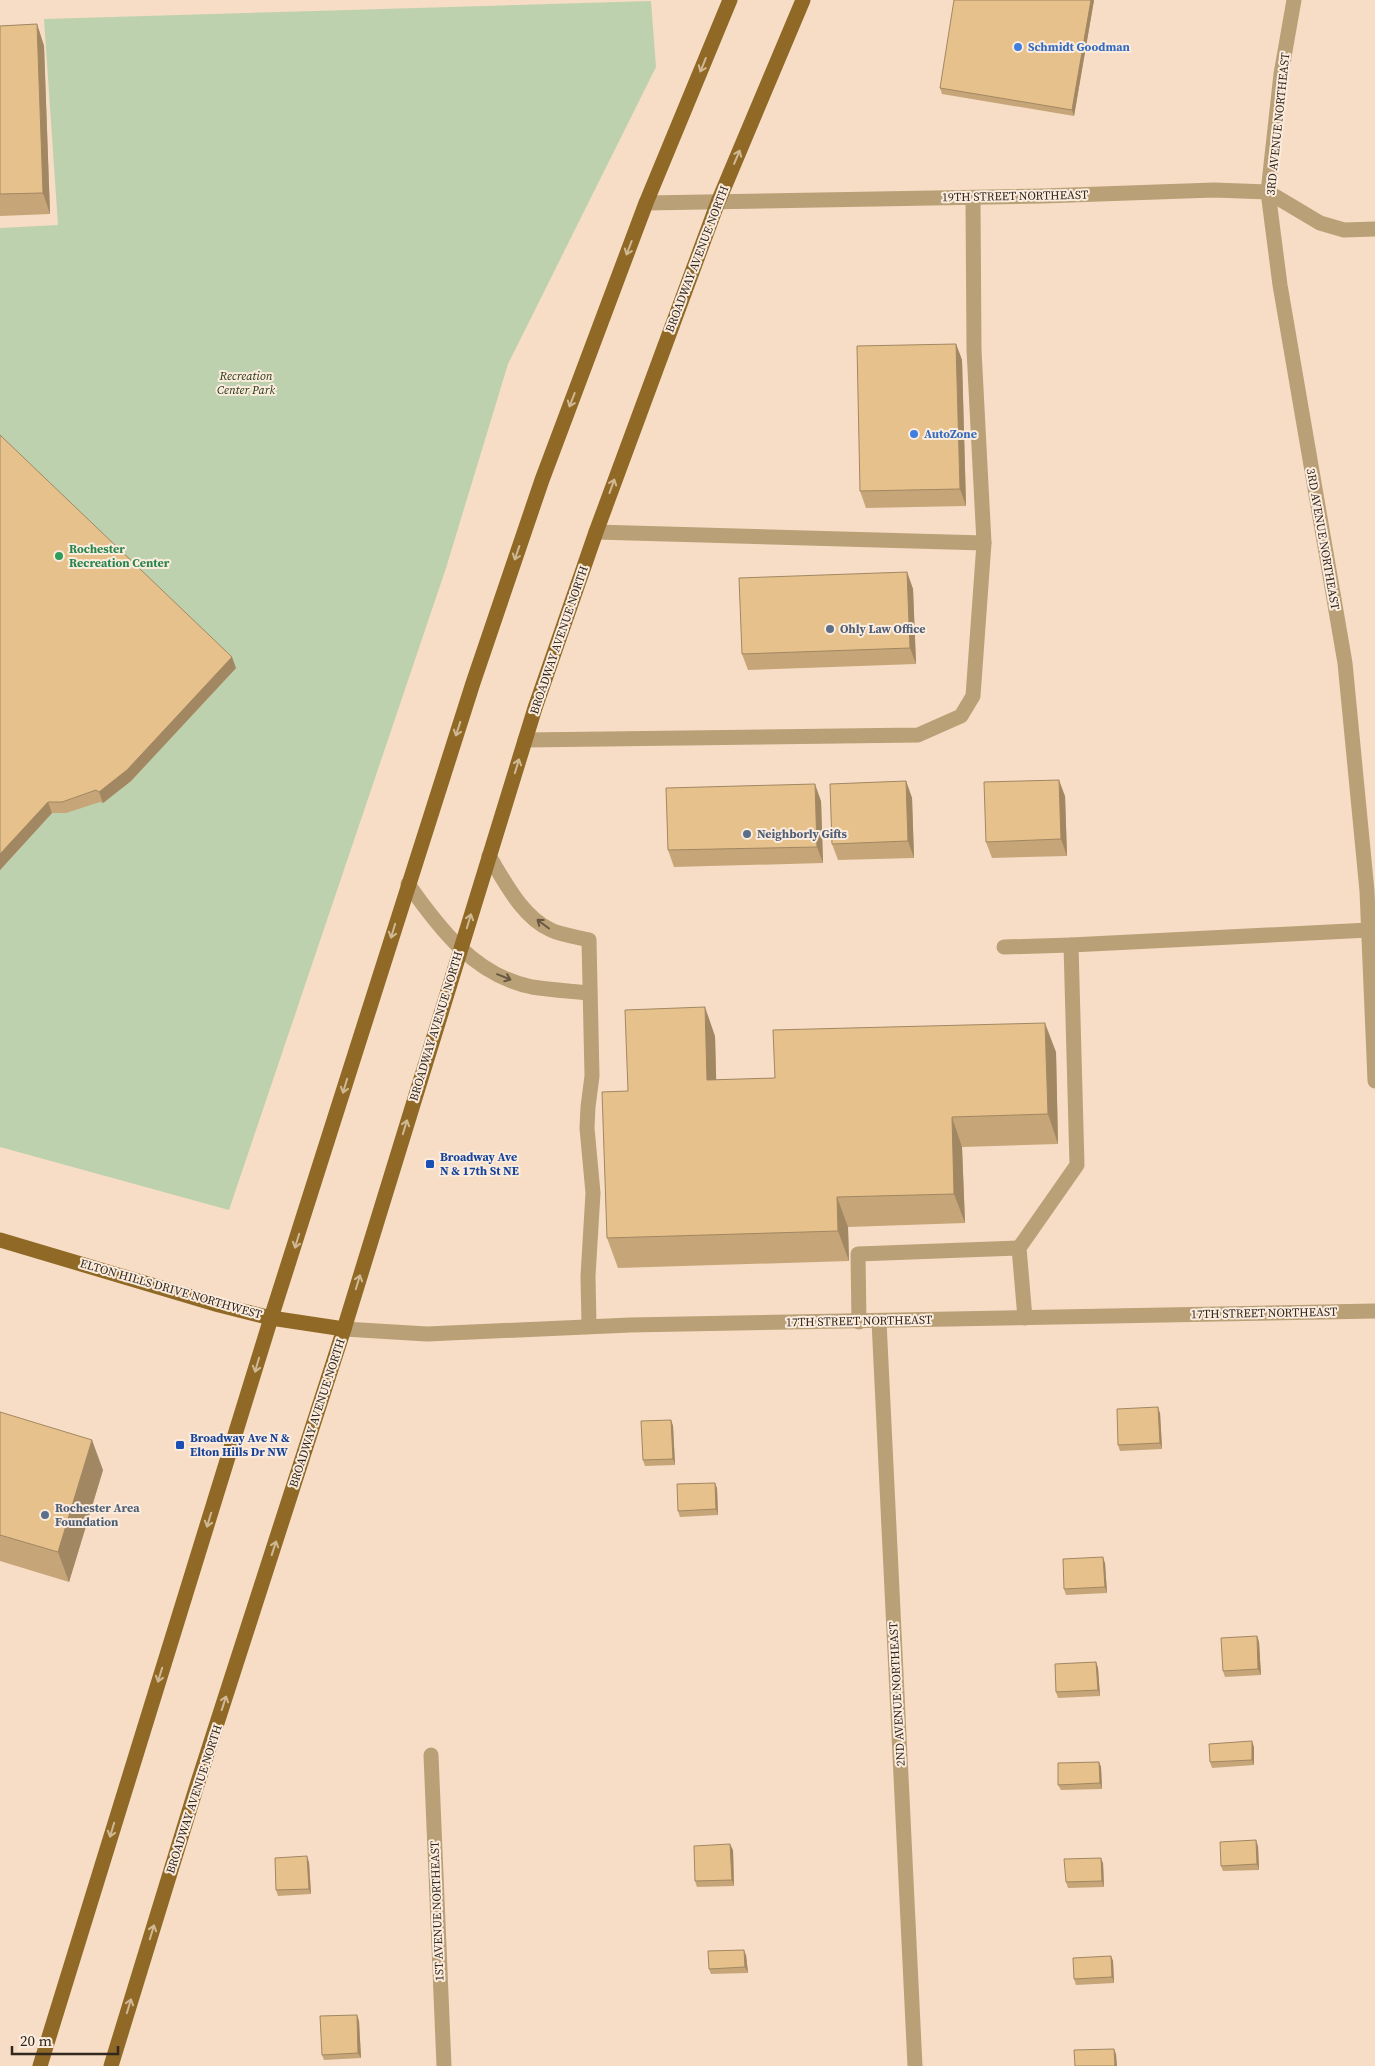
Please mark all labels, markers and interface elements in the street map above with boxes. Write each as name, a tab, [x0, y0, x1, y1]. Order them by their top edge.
place label: Schmidt Goodman	[1028, 39, 1131, 55]
marker: Schmidt Goodman	[1012, 41, 1024, 53]
street label: 3RD AVENUE NORTHEAST	[1263, 51, 1294, 196]
one-way arrow	[697, 57, 707, 72]
one-way arrow	[732, 150, 742, 165]
street label: BROADWAY AVENUE NORTH	[662, 183, 732, 335]
street label: 19TH STREET NORTHEAST	[942, 187, 1089, 205]
one-way arrow	[624, 240, 633, 255]
park label: Recreation Center Park	[217, 368, 275, 398]
one-way arrow	[567, 392, 576, 407]
place label: AutoZone	[924, 426, 977, 442]
marker: AutoZone	[908, 428, 920, 440]
street label: 3RD AVENUE NORTHEAST	[1303, 467, 1343, 612]
one-way arrow	[608, 479, 617, 494]
place label: Rochester Recreation Center	[69, 541, 170, 571]
one-way arrow	[512, 545, 521, 561]
marker: Rochester Recreation Center	[53, 550, 65, 562]
street label: BROADWAY AVENUE NORTH	[526, 564, 592, 716]
place label: Ohly Law Office	[840, 621, 926, 637]
marker: Ohly Law Office	[824, 623, 836, 635]
one-way arrow	[453, 721, 462, 736]
one-way arrow	[513, 759, 522, 775]
place label: Neighborly Gifts	[757, 826, 848, 842]
marker: Neighborly Gifts	[741, 828, 753, 840]
one-way arrow	[464, 914, 474, 930]
one-way arrow	[537, 919, 550, 930]
one-way arrow	[388, 922, 398, 938]
street label: BROADWAY AVENUE NORTH	[406, 949, 466, 1103]
one-way arrow	[496, 973, 511, 983]
one-way arrow	[339, 1077, 349, 1093]
one-way arrow	[401, 1119, 411, 1135]
place label: Broadway Ave N & 17th St NE	[440, 1149, 519, 1179]
marker: Broadway Ave N & 17th St NE	[424, 1158, 436, 1170]
one-way arrow	[291, 1233, 301, 1249]
street label: ELTON HILLS DRIVE NORTHWEST	[78, 1255, 265, 1323]
one-way arrow	[354, 1275, 364, 1291]
street label: 17TH STREET NORTHEAST	[1191, 1304, 1338, 1322]
street label: 17TH STREET NORTHEAST	[786, 1312, 933, 1330]
street label: BROADWAY AVENUE NORTH	[285, 1336, 349, 1490]
one-way arrow	[252, 1357, 262, 1373]
place label: Broadway Ave N & Elton Hills Dr NW	[190, 1430, 290, 1460]
marker: Broadway Ave N & Elton Hills Dr NW	[174, 1439, 186, 1451]
place label: Rochester Area Foundation	[55, 1500, 140, 1530]
marker: Rochester Area Foundation	[39, 1509, 51, 1521]
one-way arrow	[204, 1512, 213, 1527]
one-way arrow	[270, 1541, 279, 1556]
street label: 2ND AVENUE NORTHEAST	[885, 1621, 909, 1767]
one-way arrow	[155, 1667, 165, 1683]
one-way arrow	[220, 1695, 230, 1711]
street label: BROADWAY AVENUE NORTH	[162, 1722, 226, 1876]
one-way arrow	[106, 1822, 116, 1838]
street label: 1ST AVENUE NORTHEAST	[427, 1840, 447, 1981]
one-way arrow	[147, 1925, 157, 1941]
one-way arrow	[125, 1998, 135, 2014]
scale bar	[12, 2024, 119, 2056]
text: 20 m	[20, 2030, 52, 2051]

